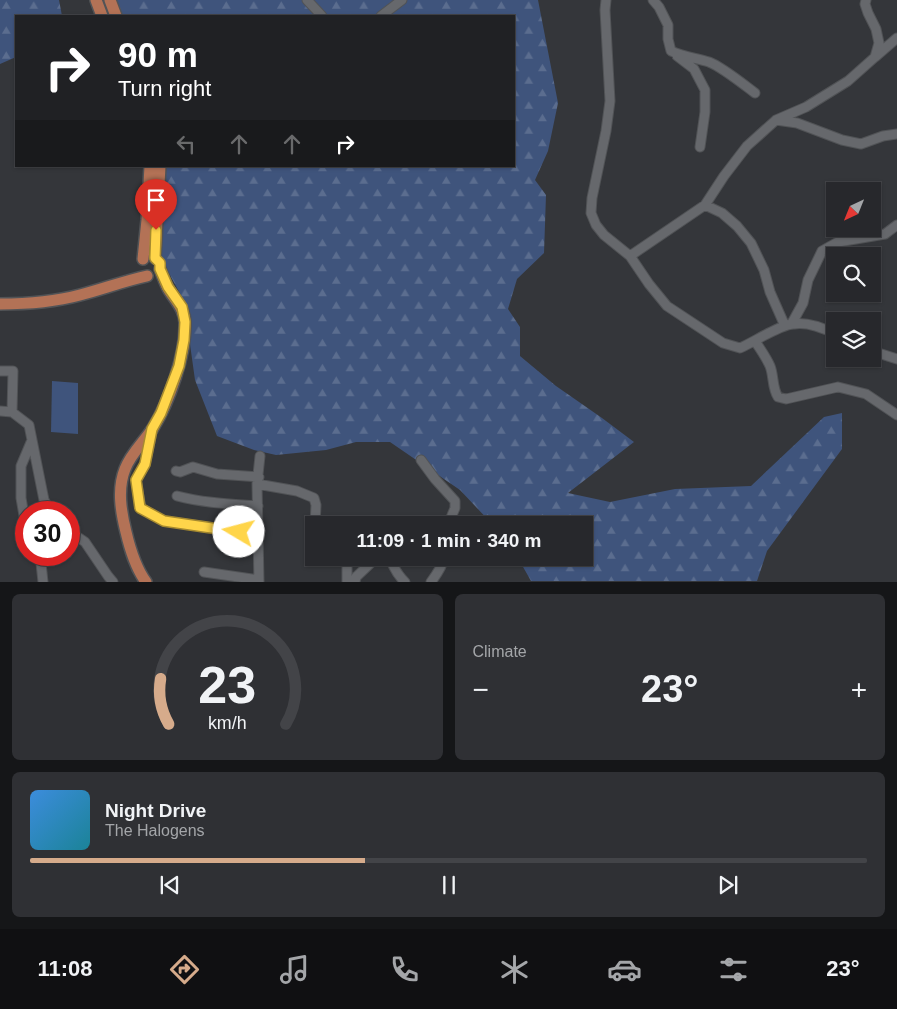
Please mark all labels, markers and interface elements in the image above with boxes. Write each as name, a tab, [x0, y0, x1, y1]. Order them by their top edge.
icon: right	[35, 35, 100, 100]
text: 90 m	[118, 35, 198, 74]
text: Turn right	[118, 76, 211, 101]
icon: left	[172, 130, 200, 158]
icon: ahead	[225, 130, 253, 158]
icon: ahead	[278, 130, 306, 158]
icon: right	[331, 130, 359, 158]
pin	[135, 179, 177, 230]
north arrow	[826, 182, 881, 238]
map controls	[826, 182, 881, 367]
icon: arrive	[142, 186, 170, 214]
button: search	[826, 247, 881, 302]
button: layers	[826, 312, 881, 367]
speed limit sign: 30	[15, 501, 80, 566]
position arrow	[212, 505, 264, 557]
text: 11:09 · 1 min · 340 m	[357, 530, 541, 551]
text: Climate	[473, 643, 527, 660]
text: 23	[198, 656, 256, 714]
text: 23°	[641, 668, 698, 710]
text: −	[473, 674, 489, 705]
text: +	[851, 674, 867, 705]
text: km/h	[208, 713, 247, 733]
text: Night Drive	[105, 800, 206, 821]
text: The Halogens	[105, 822, 205, 839]
icon: previous	[156, 871, 184, 899]
icon: pause	[435, 871, 463, 899]
icon: next	[714, 871, 742, 899]
icon: directions	[167, 952, 202, 987]
icon: music	[277, 952, 312, 987]
icon: phone	[387, 952, 422, 987]
icon: climate	[497, 952, 532, 987]
icon: car	[607, 952, 642, 987]
icon: filters	[716, 952, 751, 987]
text: 11:08	[37, 956, 92, 981]
text: 23°	[826, 956, 860, 981]

